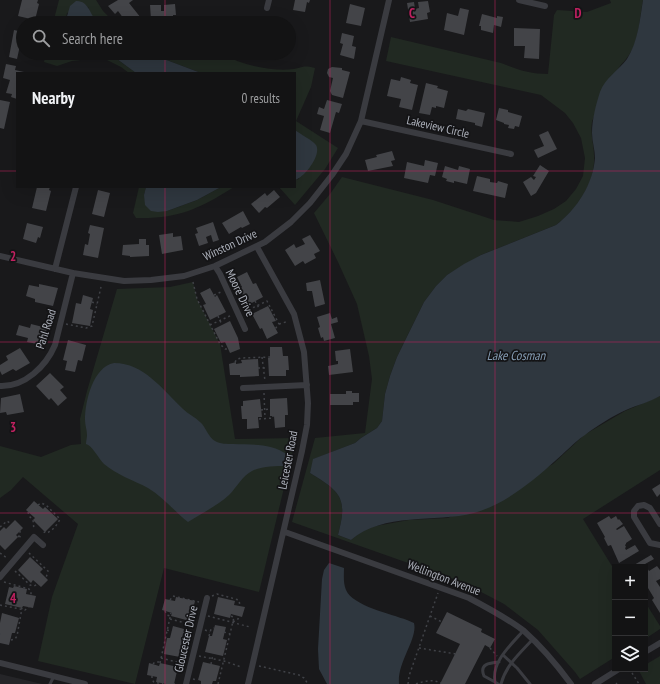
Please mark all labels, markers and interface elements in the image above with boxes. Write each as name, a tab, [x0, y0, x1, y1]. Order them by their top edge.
text: C	[409, 5, 415, 22]
text: D	[575, 5, 582, 22]
search box	[16, 16, 296, 60]
icon: search	[30, 27, 52, 49]
text: Search here	[62, 29, 123, 48]
text: Nearby	[32, 87, 75, 109]
text: 0 results	[241, 90, 280, 107]
street label: Lakeview Circle	[405, 112, 471, 141]
street label: Winston Drive	[200, 225, 259, 264]
text: 2	[10, 248, 16, 265]
street label: Moore Drive	[223, 267, 258, 319]
street label: Pahl Road	[32, 307, 59, 351]
water label: Lake Cosman	[487, 347, 546, 364]
text: 3	[10, 419, 16, 436]
street label: Leicester Road	[274, 429, 301, 491]
street label: Wellington Avenue	[405, 557, 483, 598]
map controls	[612, 564, 648, 672]
button: +	[612, 564, 648, 600]
text: 4	[10, 590, 17, 607]
button: −	[612, 600, 648, 636]
street label: Gloucester Drive	[171, 604, 200, 674]
button: layers	[612, 636, 648, 672]

